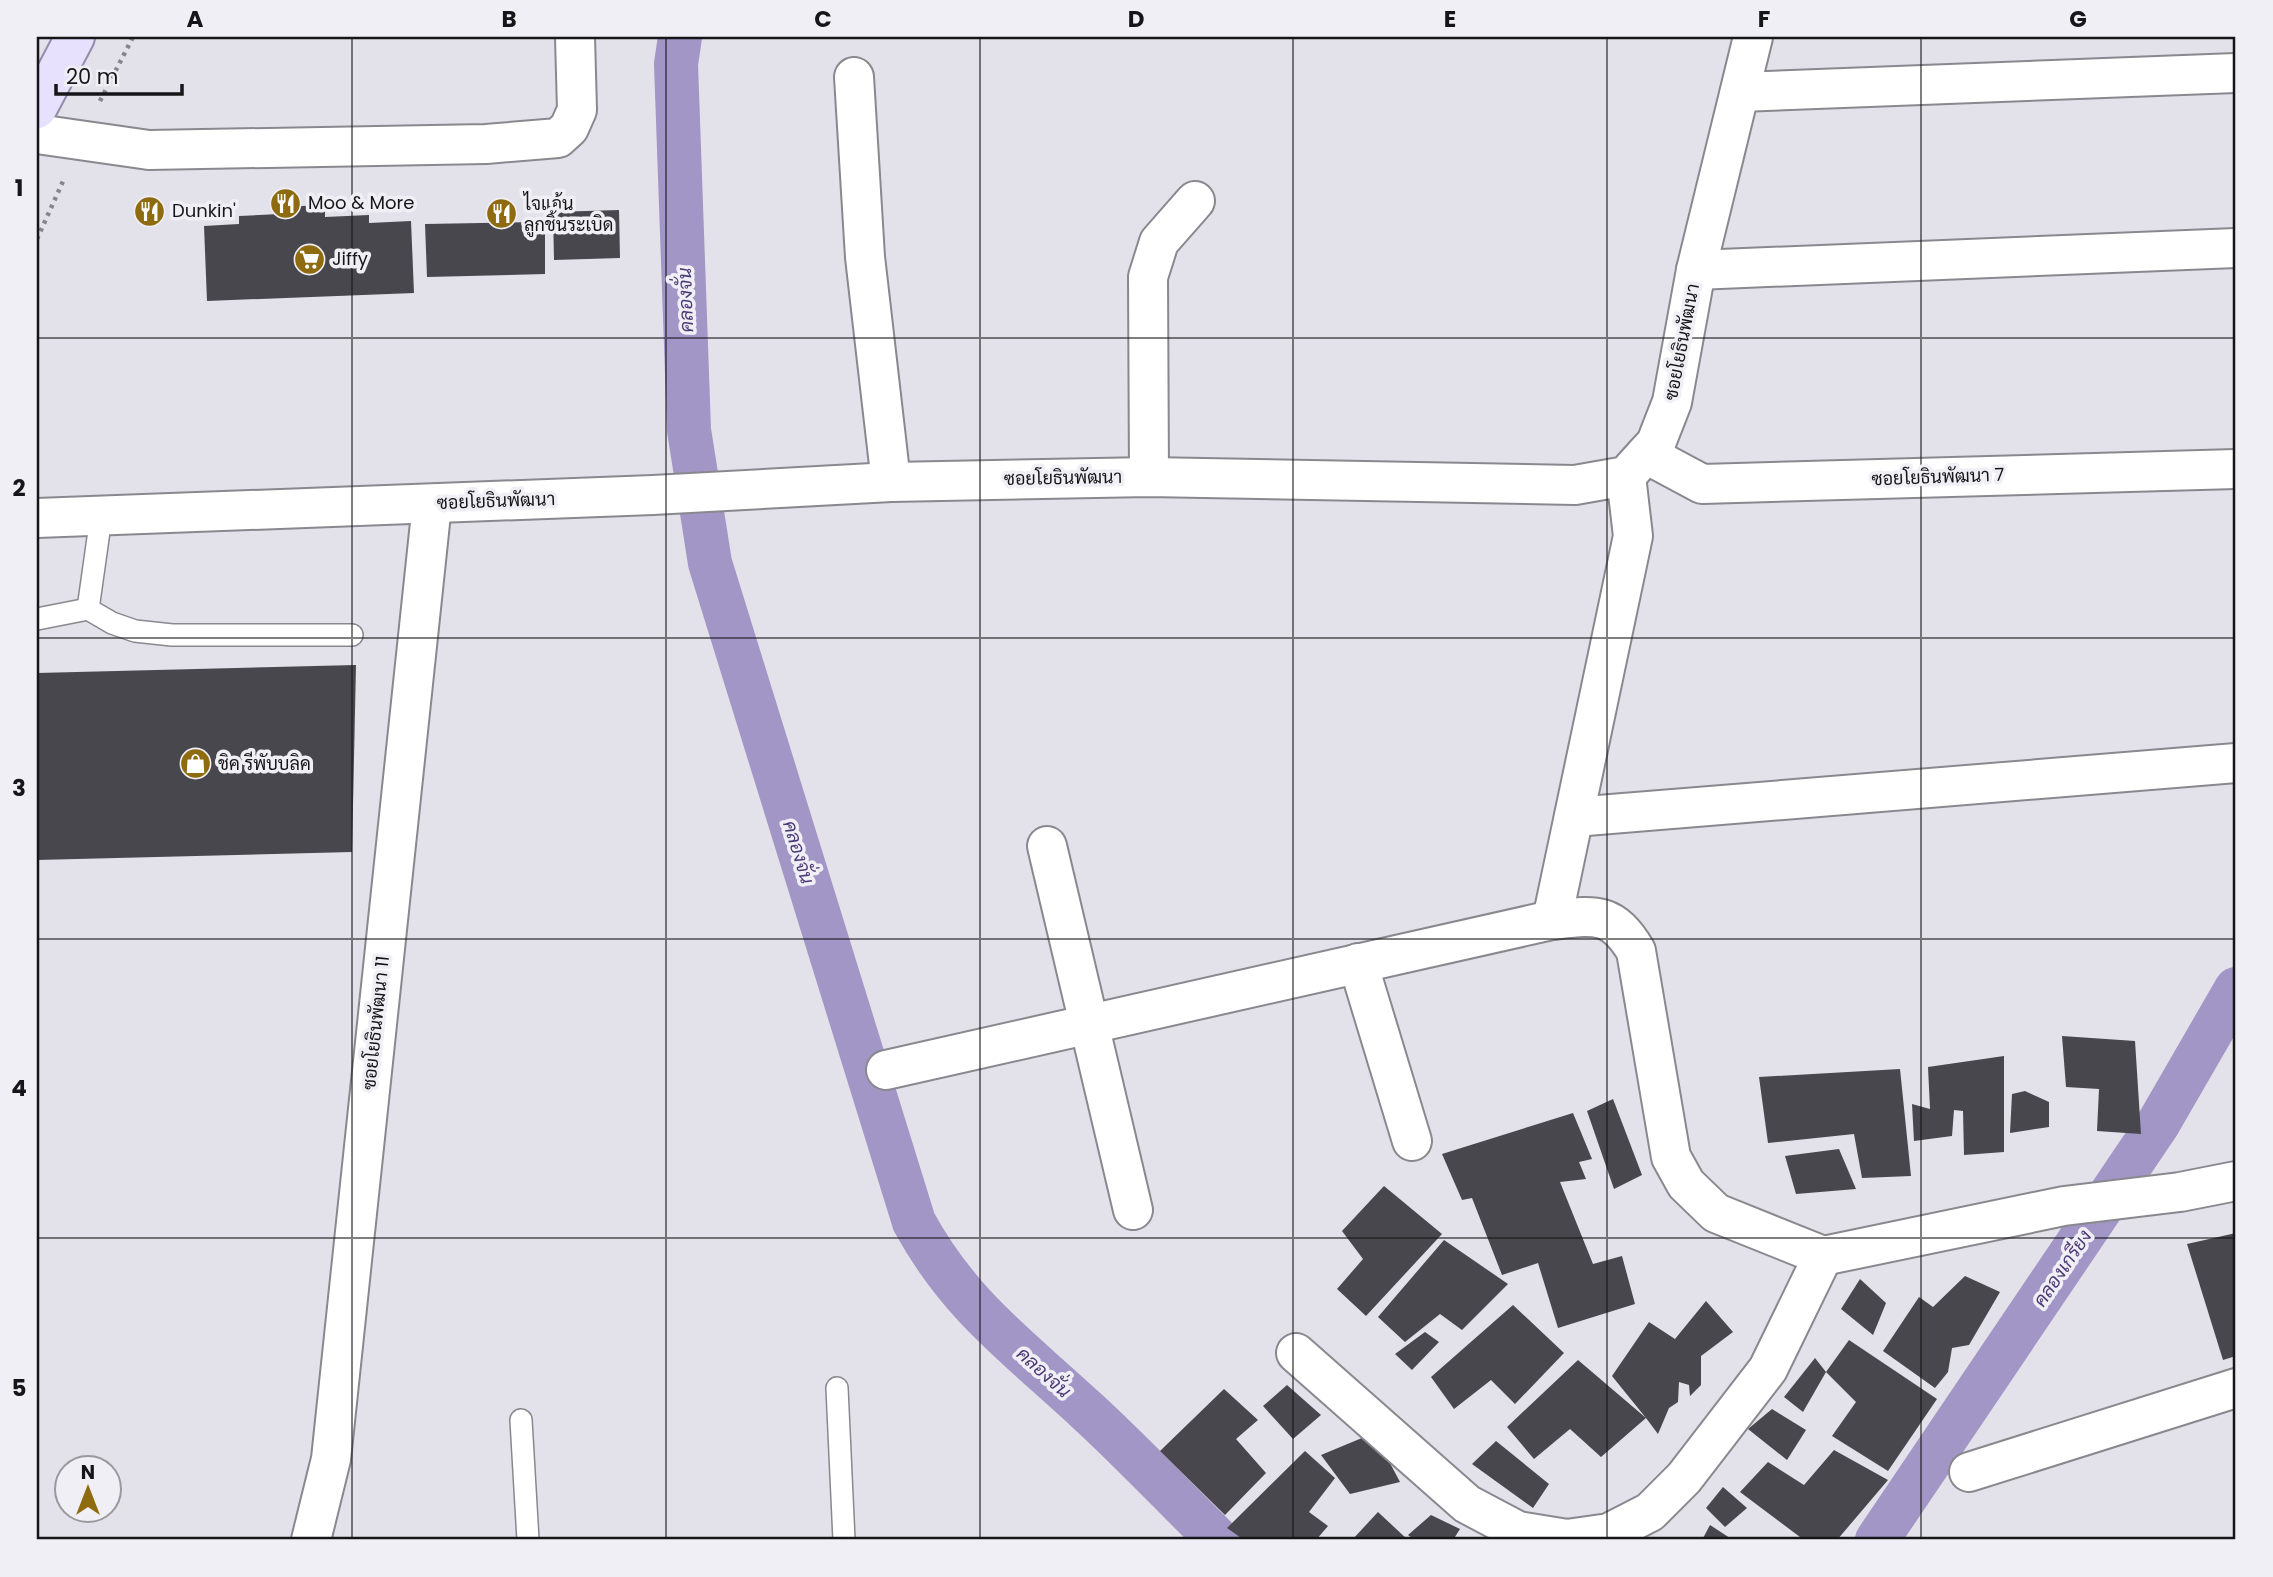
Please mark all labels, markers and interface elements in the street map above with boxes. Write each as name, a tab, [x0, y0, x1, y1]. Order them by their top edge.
text: A	[187, 3, 204, 35]
text: B	[501, 3, 517, 35]
text: C	[814, 3, 832, 35]
text: D	[1128, 3, 1144, 35]
text: E	[1444, 3, 1456, 35]
text: F	[1758, 3, 1770, 35]
text: G	[2069, 3, 2087, 35]
scale bar	[56, 52, 182, 96]
text: 20 m	[66, 62, 119, 91]
text: 1	[15, 172, 23, 204]
restaurant icon: Moo & More	[268, 186, 302, 220]
place label: Moo & More	[308, 190, 414, 215]
place label: ไจแอ้น ลูกชิ้นระเบิด	[522, 191, 613, 238]
restaurant icon: Dunkin'	[132, 194, 166, 228]
restaurant icon: ไจแอ้น ลูกชิ้นระเบิด	[484, 197, 518, 231]
place label: Dunkin'	[172, 198, 236, 223]
supermarket icon: Jiffy	[292, 242, 326, 276]
place label: Jiffy	[332, 246, 368, 271]
water label: คลองจั่น	[667, 267, 700, 333]
street label: ซอยโยธินพัฒนา	[1658, 281, 1705, 402]
street label: ซอยโยธินพัฒนา 7	[1871, 462, 2005, 491]
street label: ซอยโยธินพัฒนา	[1004, 464, 1122, 491]
text: 2	[12, 472, 26, 504]
street label: ซอยโยธินพัฒนา	[436, 486, 556, 515]
shop icon: ชิค รีพับบลิค	[178, 747, 212, 781]
place label: ชิค รีพับบลิค	[218, 751, 311, 776]
text: 3	[12, 772, 26, 804]
water label: คลองจั่น	[776, 816, 824, 887]
street label: ซอยโยธินพัฒนา 11	[356, 955, 395, 1091]
text: 4	[11, 1072, 27, 1104]
water label: คลองเกรียง	[2027, 1224, 2098, 1312]
water label: คลองจั่น	[1011, 1338, 1079, 1404]
text: 5	[12, 1372, 26, 1404]
north arrow	[52, 1454, 122, 1524]
text: N	[81, 1459, 95, 1486]

